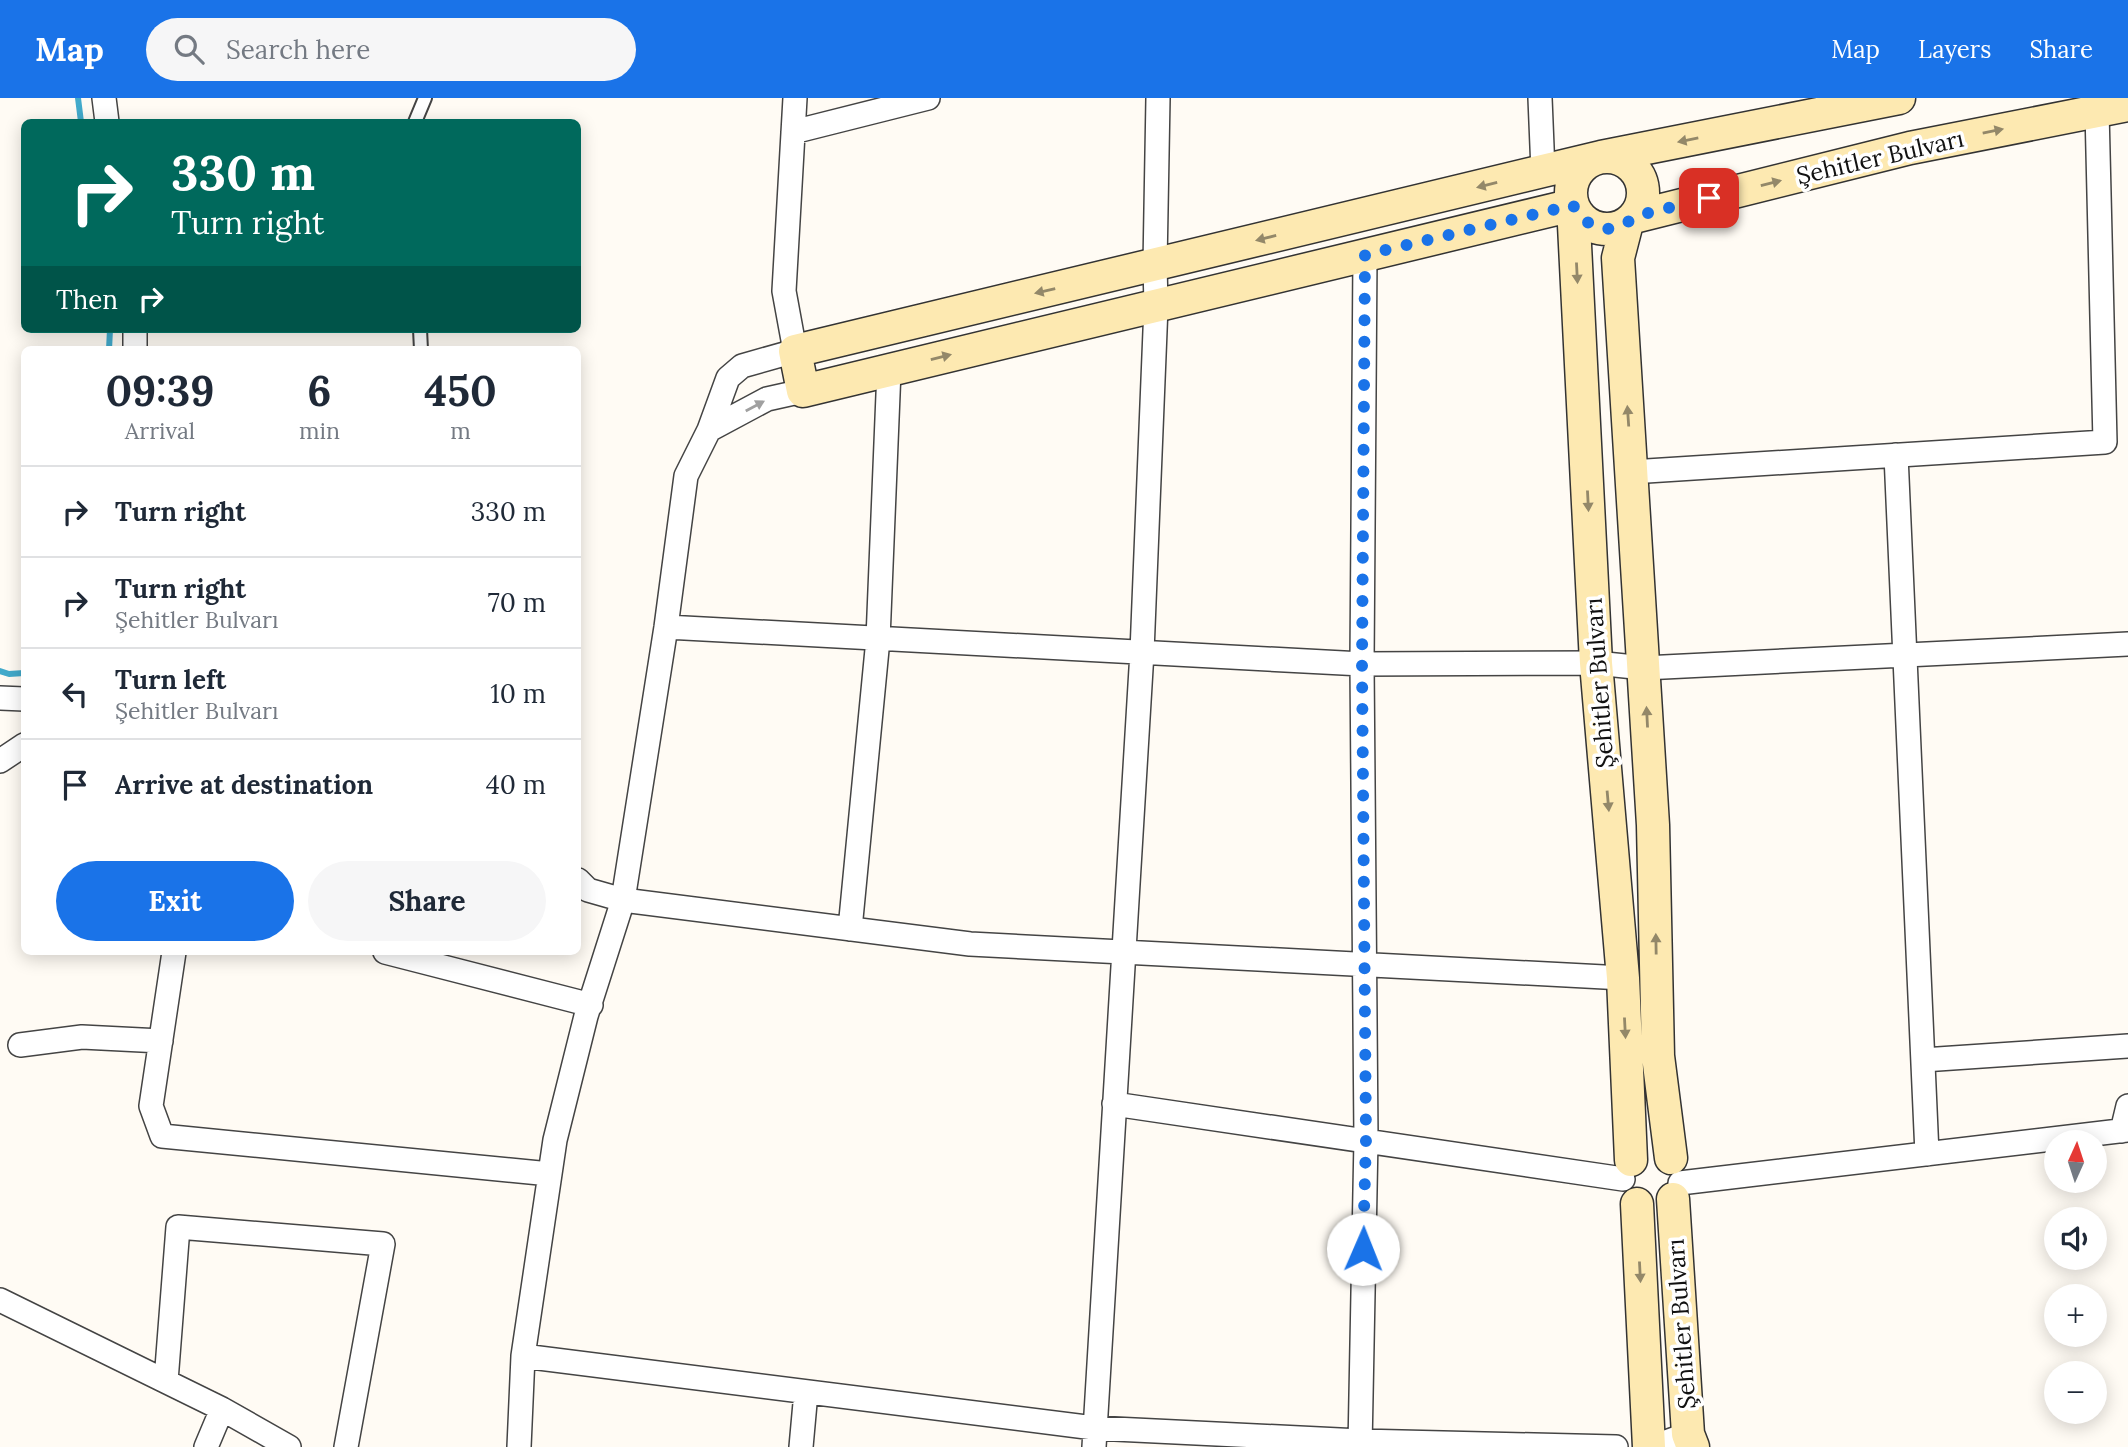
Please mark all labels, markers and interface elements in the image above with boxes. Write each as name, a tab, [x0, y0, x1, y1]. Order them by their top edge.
search box	[146, 18, 636, 81]
text: Map	[35, 28, 104, 70]
icon: search	[170, 30, 208, 68]
text: Search here	[226, 33, 370, 66]
text: Map	[1831, 34, 1880, 65]
text: Layers	[1918, 34, 1991, 65]
text: Share	[2029, 34, 2093, 65]
street label: Şehitler Bulvarı	[1793, 123, 1967, 191]
one-way arrow	[1982, 126, 2004, 137]
one-way arrow	[1677, 135, 1699, 146]
text: 330 m	[171, 141, 315, 203]
icon: right	[56, 147, 147, 238]
pin	[1679, 168, 1739, 228]
one-way arrow	[1760, 177, 1782, 188]
one-way arrow	[1476, 179, 1498, 190]
icon: arrive	[1690, 179, 1728, 217]
text: Turn right	[171, 202, 324, 243]
one-way arrow	[1255, 233, 1277, 244]
one-way arrow	[1571, 263, 1582, 285]
icon: right	[132, 280, 170, 318]
text: Then	[56, 283, 118, 316]
one-way arrow	[1034, 286, 1056, 297]
one-way arrow	[930, 352, 952, 363]
text: 09:39	[105, 364, 215, 418]
text: 6	[307, 364, 331, 418]
text: 450	[424, 364, 497, 418]
one-way arrow	[745, 400, 764, 412]
one-way arrow	[1622, 405, 1633, 427]
text: Arrival	[125, 416, 195, 445]
text: min	[299, 416, 340, 445]
text: m	[450, 416, 471, 445]
one-way arrow	[1583, 490, 1594, 512]
icon: right	[56, 493, 94, 531]
text: Turn right	[115, 495, 246, 528]
text: 330 m	[471, 495, 546, 528]
text: Turn right	[115, 572, 246, 605]
icon: right	[56, 584, 94, 622]
text: 70 m	[488, 586, 546, 619]
street label: Şehitler Bulvarı	[1578, 597, 1620, 769]
text: Şehitler Bulvarı	[115, 605, 278, 634]
text: Turn left	[115, 663, 226, 696]
icon: left	[56, 675, 94, 713]
text: 10 m	[490, 677, 546, 710]
text: Şehitler Bulvarı	[115, 696, 278, 725]
one-way arrow	[1641, 706, 1652, 728]
icon: arrive	[56, 766, 94, 804]
text: Arrive at destination	[115, 768, 373, 801]
text: 40 m	[486, 768, 546, 801]
one-way arrow	[1603, 790, 1614, 812]
button: Exit	[56, 861, 294, 941]
button: Share	[308, 861, 546, 941]
one-way arrow	[1650, 933, 1661, 955]
one-way arrow	[1620, 1017, 1631, 1039]
north arrow	[2044, 1130, 2107, 1194]
map controls	[2044, 1130, 2107, 1424]
button: sound	[2044, 1207, 2107, 1270]
position arrow	[1326, 1212, 1400, 1286]
street label: Şehitler Bulvarı	[1660, 1238, 1702, 1410]
one-way arrow	[1635, 1261, 1646, 1283]
button: +	[2044, 1284, 2107, 1347]
button: −	[2044, 1361, 2107, 1424]

